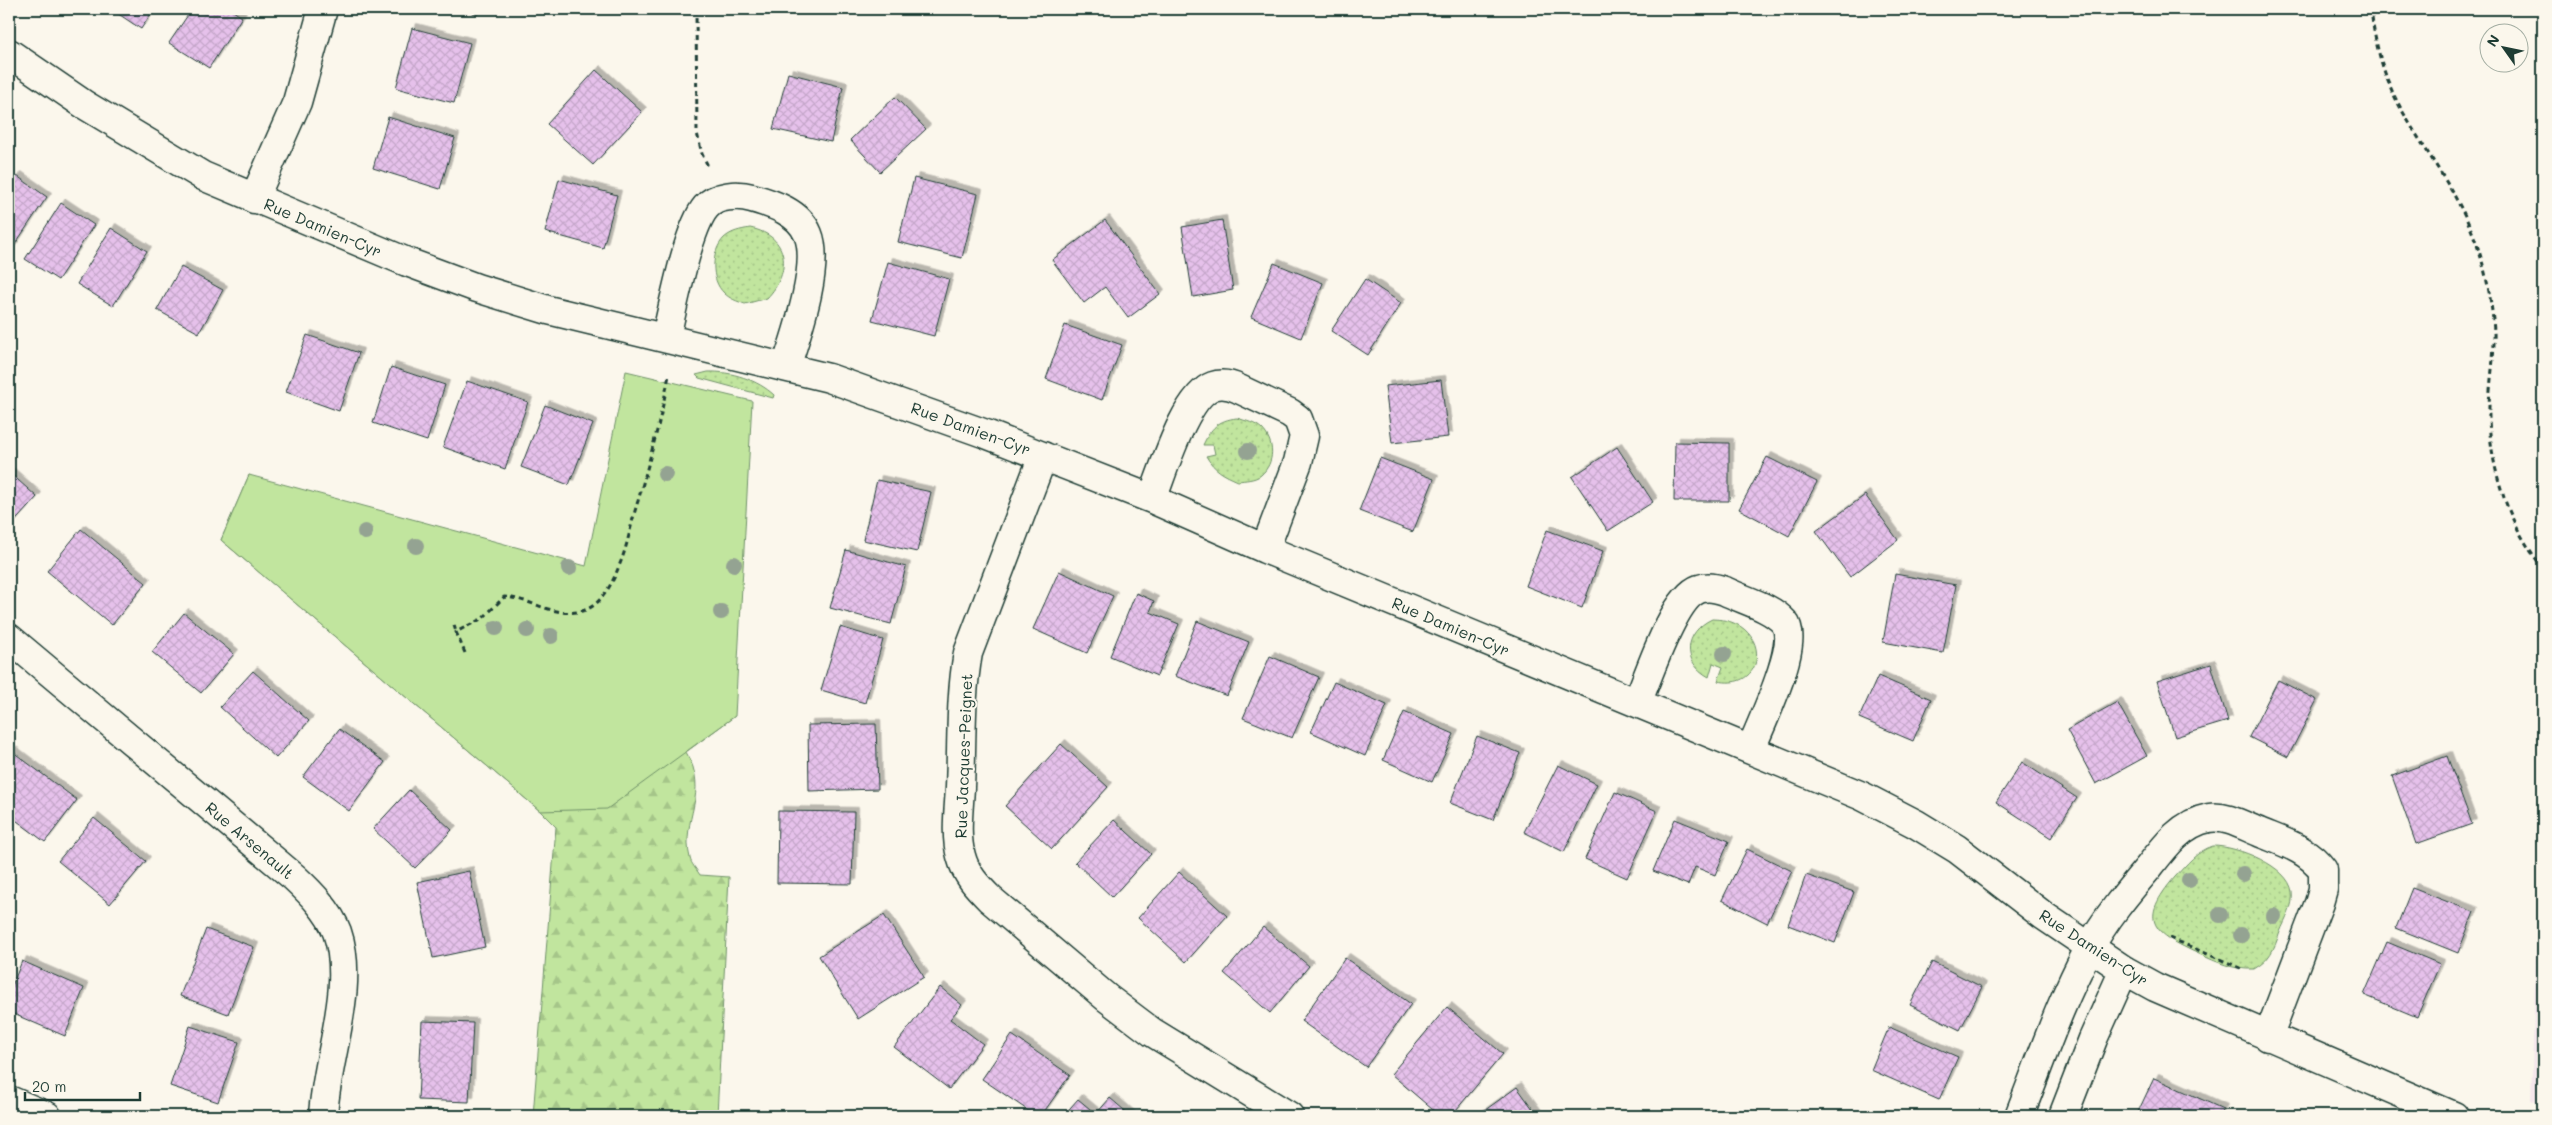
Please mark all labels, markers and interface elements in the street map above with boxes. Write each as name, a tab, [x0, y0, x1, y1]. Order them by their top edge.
north arrow	[2480, 22, 2530, 72]
text: N	[2482, 31, 2504, 50]
street label: Rue Damien-Cyr	[261, 193, 385, 261]
street label: Rue Damien-Cyr	[908, 397, 1034, 459]
street label: Rue Damien-Cyr	[1389, 592, 1513, 660]
street label: Rue Jacques-Peignet	[950, 673, 976, 839]
street label: Rue Arsenault	[201, 797, 299, 883]
street label: Rue Damien-Cyr	[2035, 904, 2153, 990]
scale bar	[25, 1070, 140, 1102]
text: 20 m	[32, 1076, 66, 1096]

